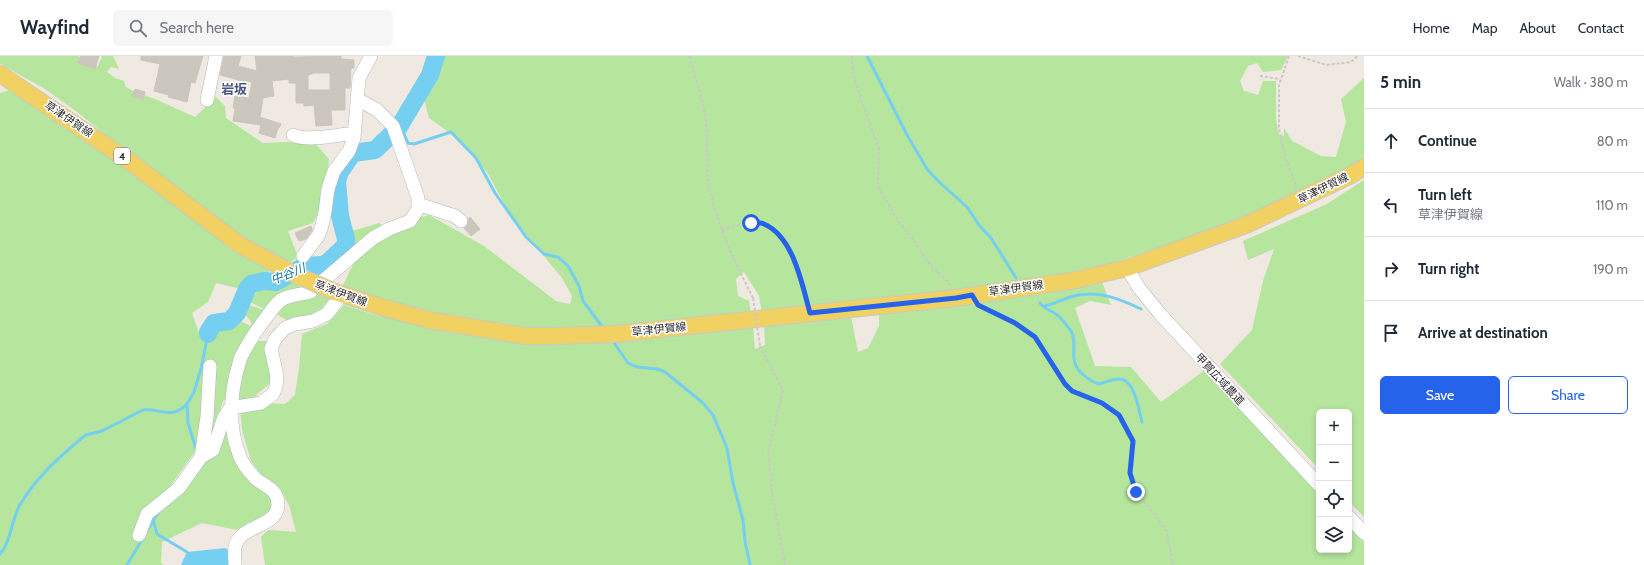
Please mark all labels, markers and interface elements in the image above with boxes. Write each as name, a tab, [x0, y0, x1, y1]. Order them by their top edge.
search box	[113, 10, 393, 46]
text: Wayfind	[20, 16, 89, 39]
icon: search	[127, 17, 149, 39]
text: Search here	[159, 19, 234, 37]
text: Home	[1413, 19, 1450, 37]
text: Map	[1472, 19, 1497, 37]
text: About	[1519, 19, 1556, 37]
text: Contact	[1578, 19, 1624, 37]
text: 5 min	[1380, 72, 1421, 92]
text: Walk · 380 m	[1554, 74, 1628, 90]
district label: 岩坂	[221, 81, 247, 97]
street label: 草津伊賀線	[42, 98, 96, 140]
icon: ahead	[1380, 130, 1402, 152]
text: Continue	[1418, 132, 1477, 150]
text: 80 m	[1597, 133, 1628, 149]
road number: 4	[114, 148, 130, 164]
street label: 草津伊賀線	[1295, 170, 1351, 206]
text: Turn left	[1418, 186, 1472, 204]
icon: left	[1380, 194, 1402, 216]
text: 110 m	[1596, 197, 1628, 213]
text: 草津伊賀線	[1418, 206, 1483, 222]
route start	[742, 214, 760, 232]
icon: right	[1380, 258, 1402, 280]
water label: 中谷川	[268, 259, 309, 287]
text: Turn right	[1418, 260, 1479, 278]
text: 190 m	[1593, 261, 1628, 277]
street label: 草津伊賀線	[313, 277, 369, 309]
street label: 草津伊賀線	[988, 277, 1044, 299]
street label: 草津伊賀線	[631, 319, 687, 339]
icon: arrive	[1380, 322, 1402, 344]
text: Arrive at destination	[1418, 324, 1548, 342]
street label: 甲賀広域農道	[1192, 350, 1248, 408]
button: Save	[1380, 376, 1500, 414]
button: Share	[1508, 376, 1628, 414]
map controls	[1316, 409, 1352, 553]
button: +	[1316, 409, 1352, 445]
button: −	[1316, 445, 1352, 481]
button: locate	[1316, 481, 1352, 517]
route end	[1127, 483, 1145, 501]
button: layers	[1316, 517, 1352, 553]

